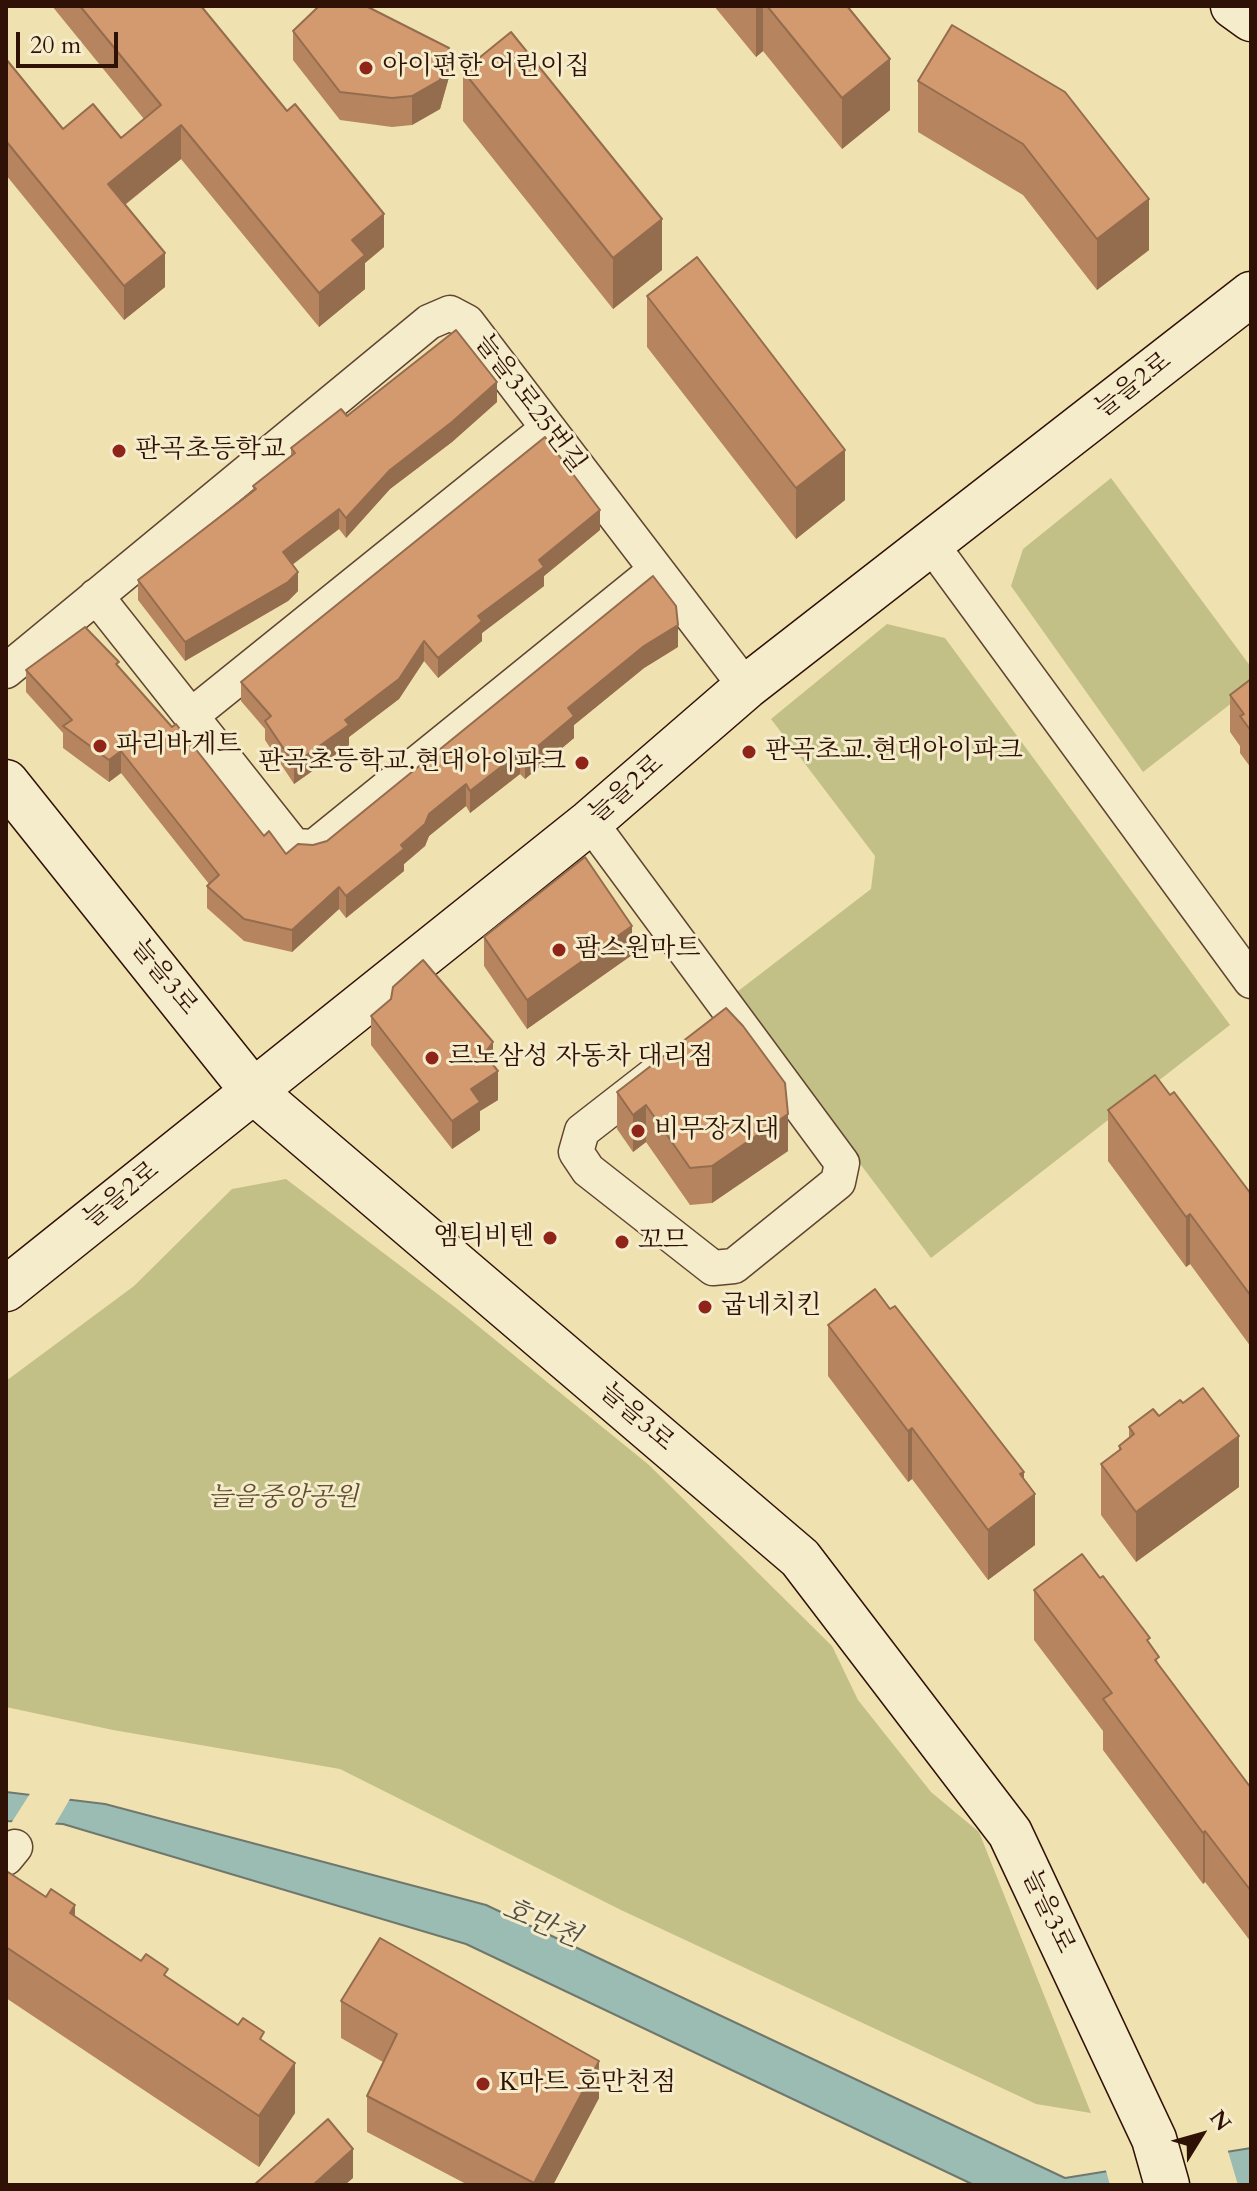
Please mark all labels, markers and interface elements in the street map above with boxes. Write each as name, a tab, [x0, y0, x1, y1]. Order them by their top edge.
scale bar	[20, 16, 122, 66]
text: 20 m	[30, 29, 81, 62]
place label: 아이편한 어린이집	[382, 52, 590, 84]
marker: 아이편한 어린이집	[357, 59, 375, 77]
street label: 늘을3로25번길	[467, 329, 591, 479]
street label: 늘을2로	[1089, 346, 1179, 426]
place label: 판곡초등학교	[135, 435, 286, 467]
marker: 판곡초등학교	[110, 442, 128, 460]
place label: 파리바게트	[116, 730, 242, 762]
place label: 판곡초교.현대아이파크	[765, 736, 1023, 768]
marker: 파리바게트	[91, 737, 109, 755]
marker: 판곡초교.현대아이파크	[740, 743, 758, 761]
place label: 판곡초등학교.현대아이파크	[258, 747, 566, 779]
street label: 늘을2로	[583, 749, 671, 831]
marker: 판곡초등학교.현대아이파크	[573, 754, 591, 772]
street label: 늘을3로	[123, 934, 203, 1022]
place label: 팜스원마트	[575, 934, 701, 966]
marker: 팜스원마트	[550, 941, 568, 959]
place label: 르노삼성 자동차 대리점	[448, 1042, 713, 1074]
marker: 르노삼성 자동차 대리점	[423, 1049, 441, 1067]
place label: 비무장지대	[654, 1115, 780, 1147]
marker: 비무장지대	[629, 1122, 647, 1140]
street label: 늘을2로	[78, 1156, 166, 1236]
place label: 엠티비텐	[434, 1222, 534, 1254]
place label: 꼬므	[638, 1226, 688, 1258]
marker: 엠티비텐	[541, 1229, 559, 1247]
marker: 꼬므	[613, 1233, 631, 1251]
place label: 굽네치킨	[721, 1291, 821, 1323]
marker: 굽네치킨	[696, 1298, 714, 1316]
street label: 늘을3로	[592, 1377, 680, 1459]
park label: 늘을중앙공원	[208, 1483, 358, 1515]
street label: 늘을3로	[1014, 1865, 1080, 1959]
water label: 호만천	[497, 1894, 585, 1956]
place label: K마트 호만천점	[499, 2068, 676, 2100]
marker: K마트 호만천점	[474, 2075, 492, 2093]
north arrow	[1161, 2095, 1241, 2175]
text: N	[1202, 2104, 1238, 2137]

